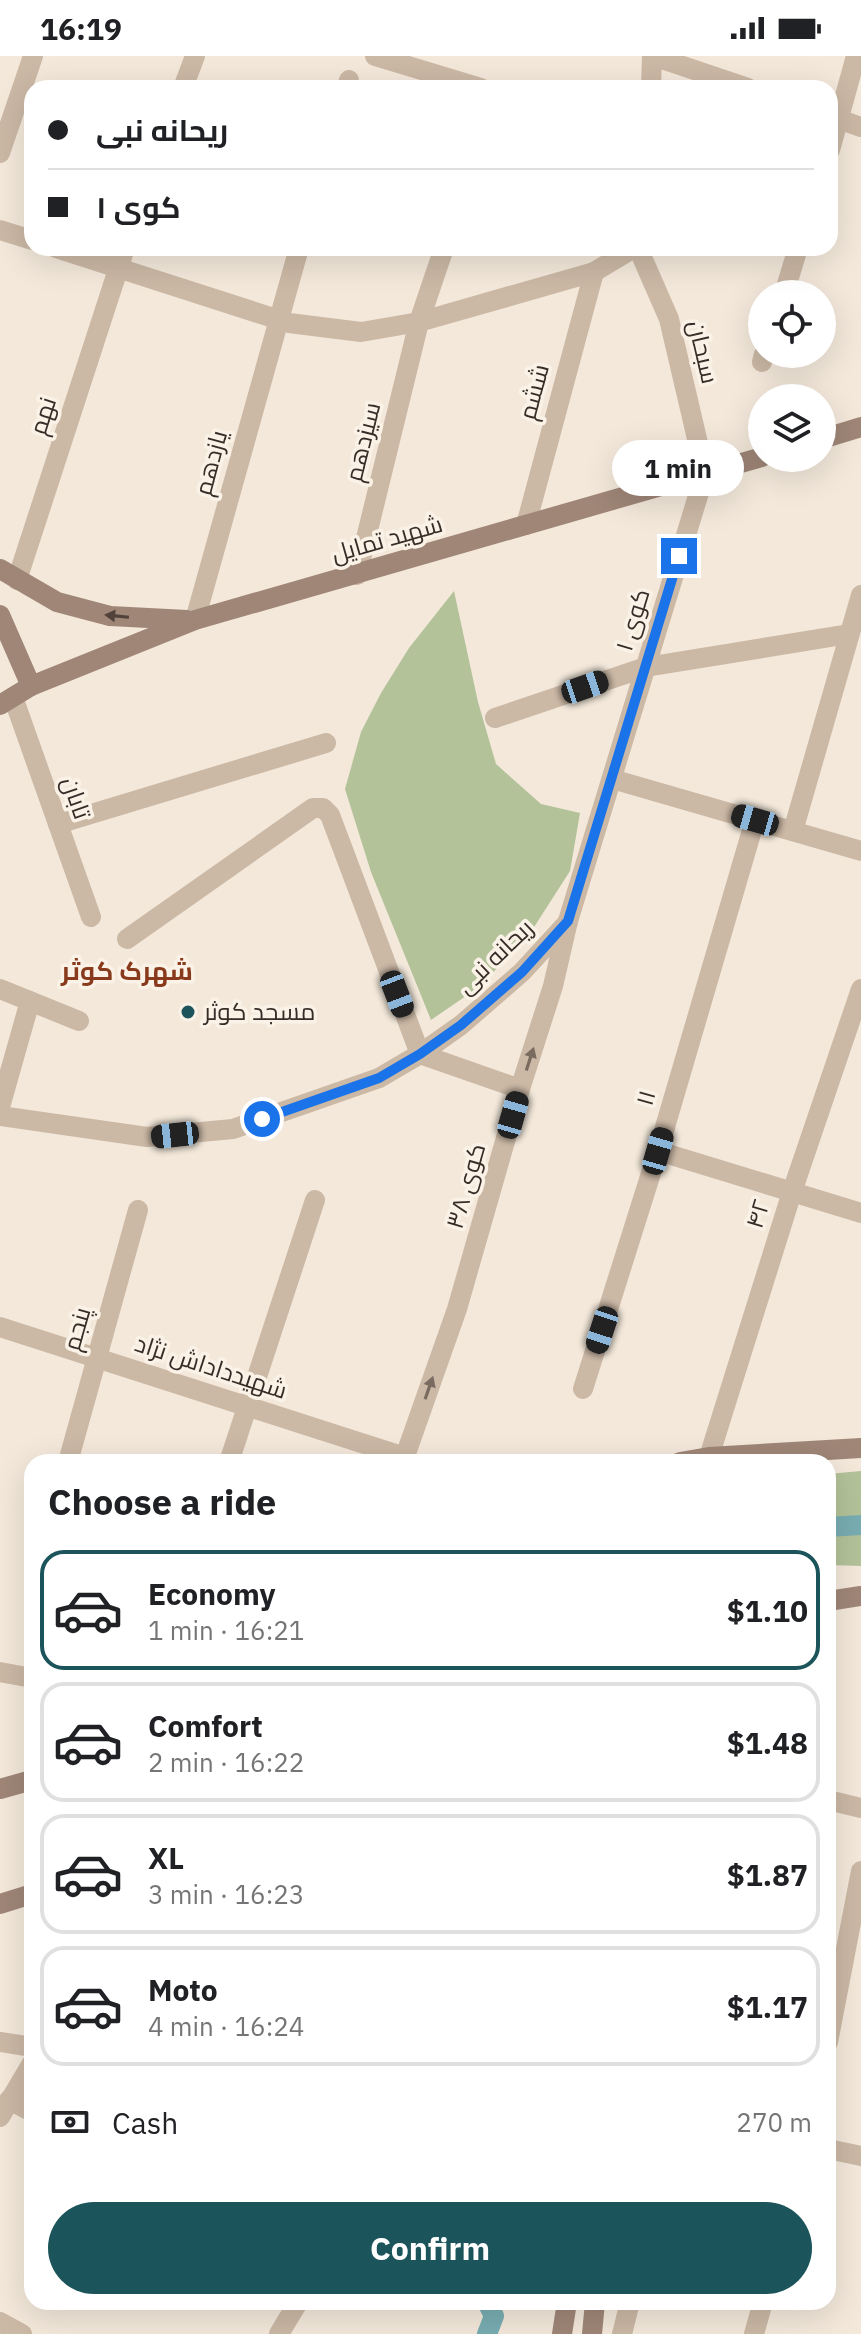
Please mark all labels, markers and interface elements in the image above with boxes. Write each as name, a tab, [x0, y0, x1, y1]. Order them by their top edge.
text: 16:19	[40, 9, 122, 48]
text: ریحانه نبی	[96, 110, 228, 149]
text: کوی ۱	[96, 187, 181, 226]
map controls	[748, 280, 836, 472]
button: locate	[748, 280, 836, 368]
street label: سبحان	[681, 317, 727, 387]
street label: ششم	[510, 360, 557, 423]
button: layers	[748, 384, 836, 472]
street label: نهم	[21, 393, 64, 439]
street label: سیزدهم	[337, 399, 388, 485]
street label: یازدهم	[186, 426, 235, 499]
callout: 1 min	[613, 440, 745, 496]
text: 1 min	[644, 451, 712, 485]
street label: شهید تمایل	[327, 507, 446, 569]
route end	[661, 538, 697, 574]
street label: کوی ۱	[607, 585, 657, 655]
one-way arrow	[104, 609, 129, 622]
car	[558, 668, 612, 706]
street label: تابان	[55, 772, 99, 824]
car	[729, 802, 781, 838]
street label: ریحانه نبی	[449, 912, 540, 1001]
district label: شهرک کوثر	[60, 953, 193, 987]
car	[377, 967, 417, 1021]
place label: مسجد کوثر	[202, 995, 316, 1027]
marker: مسجد کوثر	[179, 1003, 197, 1021]
one-way arrow	[524, 1047, 536, 1071]
street label: ۱۱	[628, 1086, 662, 1109]
car	[495, 1089, 531, 1141]
route start	[244, 1101, 280, 1137]
car	[150, 1121, 200, 1149]
car	[640, 1125, 676, 1177]
street label: کوی ۳۸	[438, 1139, 492, 1232]
street label: ۴۲	[738, 1195, 777, 1232]
street label: پنجم	[55, 1303, 99, 1354]
car	[583, 1303, 621, 1357]
street label: شهیدداداش نژاد	[131, 1326, 291, 1406]
one-way arrow	[424, 1376, 436, 1400]
text: Choose a ride	[48, 1478, 276, 1525]
icon: car	[52, 1574, 124, 1646]
text: Economy	[148, 1574, 276, 1613]
text: $1.10	[727, 1591, 808, 1630]
text: 1 min · 16:21	[148, 1613, 304, 1647]
icon: car	[52, 1706, 124, 1778]
text: Comfort	[148, 1706, 263, 1745]
text: $1.48	[727, 1723, 808, 1762]
text: 2 min · 16:22	[148, 1745, 304, 1779]
icon: car	[52, 1838, 124, 1910]
text: XL	[148, 1838, 184, 1877]
text: $1.87	[727, 1855, 808, 1894]
text: 3 min · 16:23	[148, 1877, 304, 1911]
icon: car	[52, 1970, 124, 2042]
text: Moto	[148, 1970, 218, 2009]
text: $1.17	[727, 1987, 808, 2026]
text: 4 min · 16:24	[148, 2009, 304, 2043]
icon: cash	[48, 2100, 92, 2144]
text: Cash	[112, 2103, 178, 2142]
text: 270 m	[736, 2105, 812, 2139]
button: Confirm	[48, 2202, 812, 2294]

